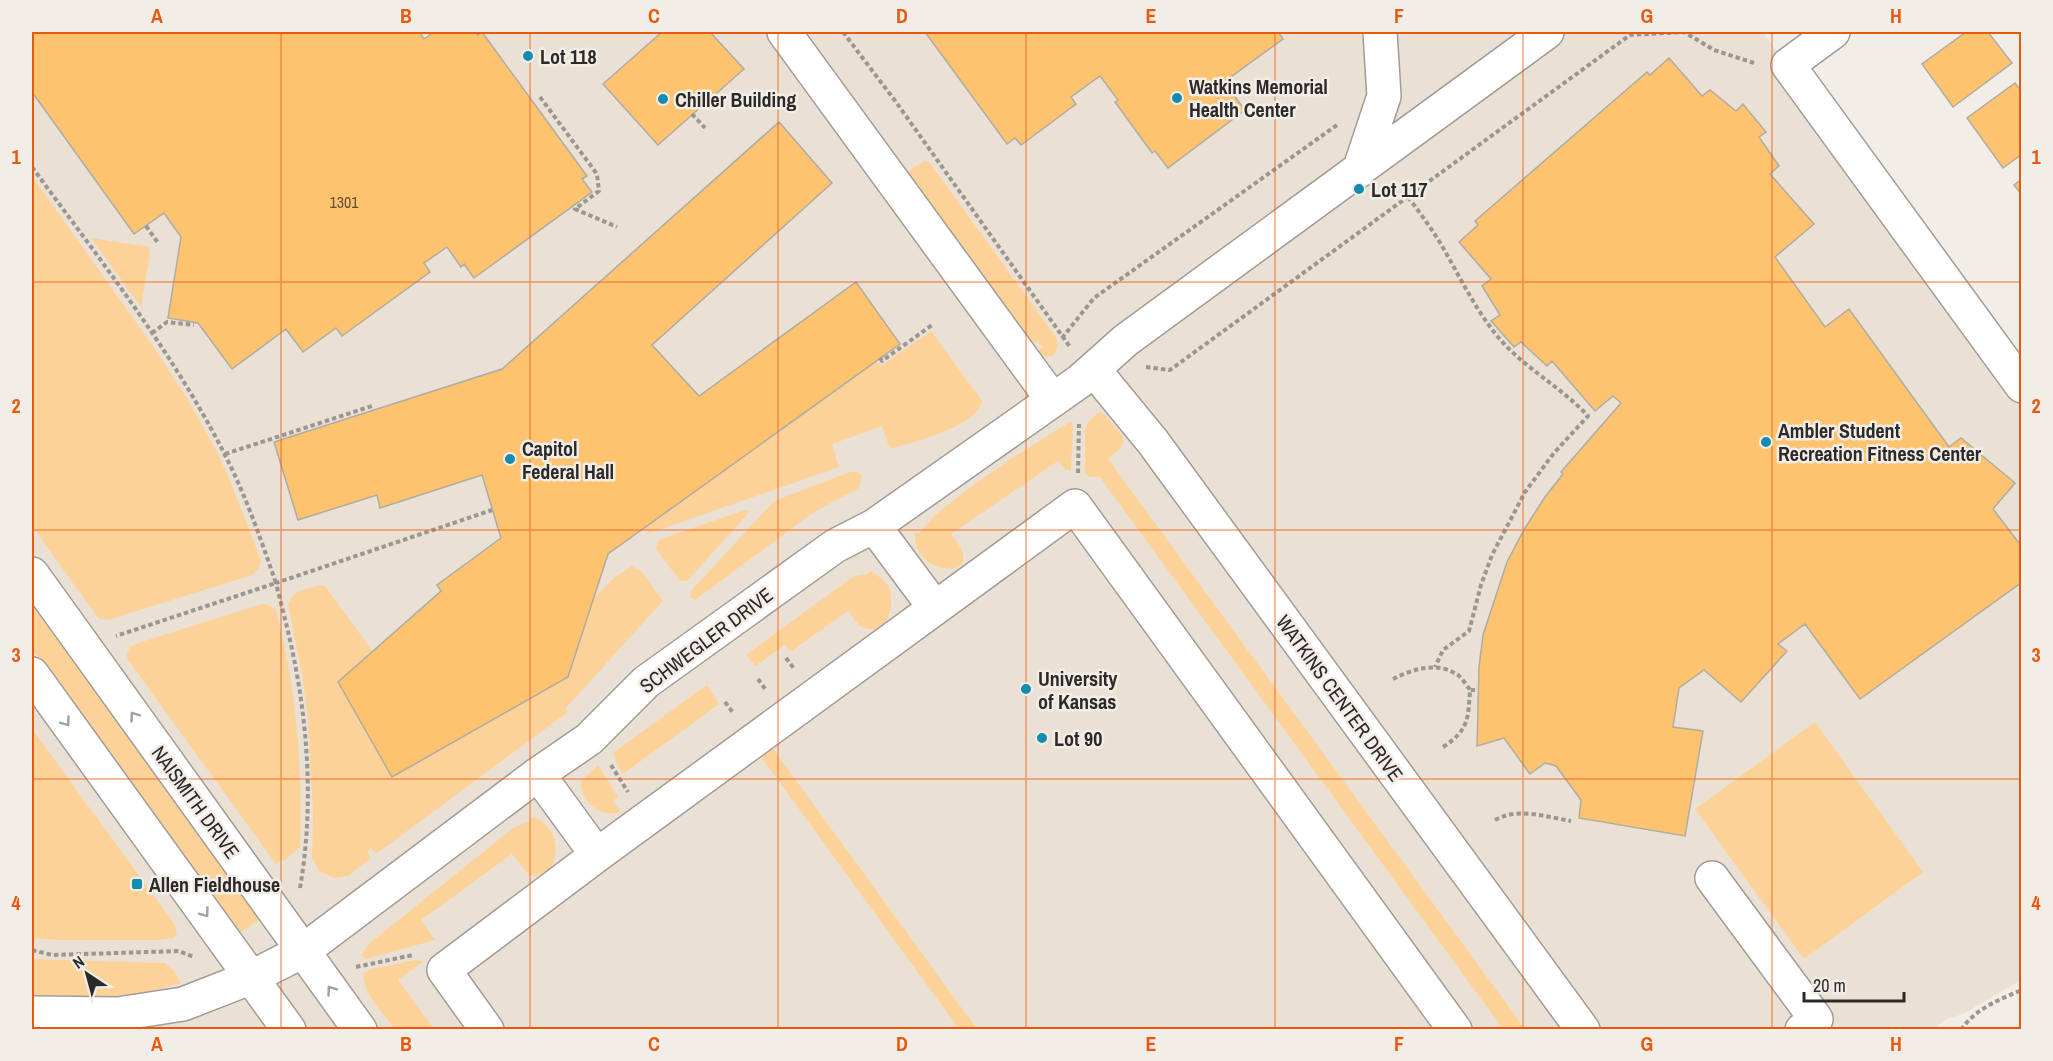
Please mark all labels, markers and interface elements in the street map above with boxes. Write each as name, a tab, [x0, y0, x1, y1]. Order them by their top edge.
text: A	[151, 2, 163, 29]
text: B	[400, 2, 412, 29]
text: C	[648, 2, 660, 29]
text: D	[896, 2, 908, 29]
text: E	[1146, 2, 1157, 29]
text: F	[1394, 2, 1404, 29]
text: G	[1641, 2, 1653, 29]
text: H	[1890, 2, 1902, 29]
place label: Lot 118	[540, 43, 597, 70]
marker: Lot 118	[521, 49, 535, 63]
place label: Watkins Memorial Health Center	[1189, 73, 1328, 123]
place label: Chiller Building	[675, 86, 796, 113]
marker: Watkins Memorial Health Center	[1170, 91, 1184, 105]
marker: Chiller Building	[656, 92, 670, 106]
text: 1	[11, 143, 21, 170]
text: 1	[2031, 143, 2041, 170]
place label: Lot 117	[1371, 176, 1428, 203]
marker: Lot 117	[1352, 182, 1366, 196]
house number: 1301	[329, 191, 359, 213]
text: 2	[11, 392, 21, 419]
text: 2	[2031, 392, 2041, 419]
place label: Ambler Student Recreation Fitness Center	[1778, 417, 1982, 467]
place label: Capitol Federal Hall	[522, 435, 614, 485]
marker: Ambler Student Recreation Fitness Center	[1759, 435, 1773, 449]
marker: Capitol Federal Hall	[503, 452, 517, 466]
street label: SCHWEGLER DRIVE	[634, 581, 778, 699]
street label: WATKINS CENTER DRIVE	[1270, 609, 1410, 787]
text: 3	[11, 641, 21, 668]
text: 3	[2031, 641, 2041, 668]
place label: University of Kansas	[1038, 665, 1118, 715]
marker: University of Kansas	[1019, 682, 1033, 696]
one-way arrow	[130, 712, 141, 723]
one-way arrow	[59, 715, 70, 726]
place label: Lot 90	[1054, 725, 1102, 752]
marker: Lot 90	[1035, 731, 1049, 745]
street label: NAISMITH DRIVE	[146, 740, 246, 864]
place label: Allen Fieldhouse	[149, 871, 280, 898]
marker: Allen Fieldhouse	[130, 877, 144, 891]
text: 4	[11, 889, 21, 916]
text: 4	[2031, 889, 2041, 916]
one-way arrow	[198, 907, 209, 918]
north arrow	[57, 944, 117, 1004]
text: N	[68, 950, 88, 974]
scale bar	[1804, 965, 1904, 1003]
text: 20 m	[1813, 973, 1846, 998]
one-way arrow	[327, 986, 338, 997]
text: A	[151, 1030, 163, 1057]
text: B	[400, 1030, 412, 1057]
text: C	[648, 1030, 660, 1057]
text: D	[896, 1030, 908, 1057]
text: E	[1146, 1030, 1157, 1057]
text: F	[1394, 1030, 1404, 1057]
text: G	[1641, 1030, 1653, 1057]
text: H	[1890, 1030, 1902, 1057]

